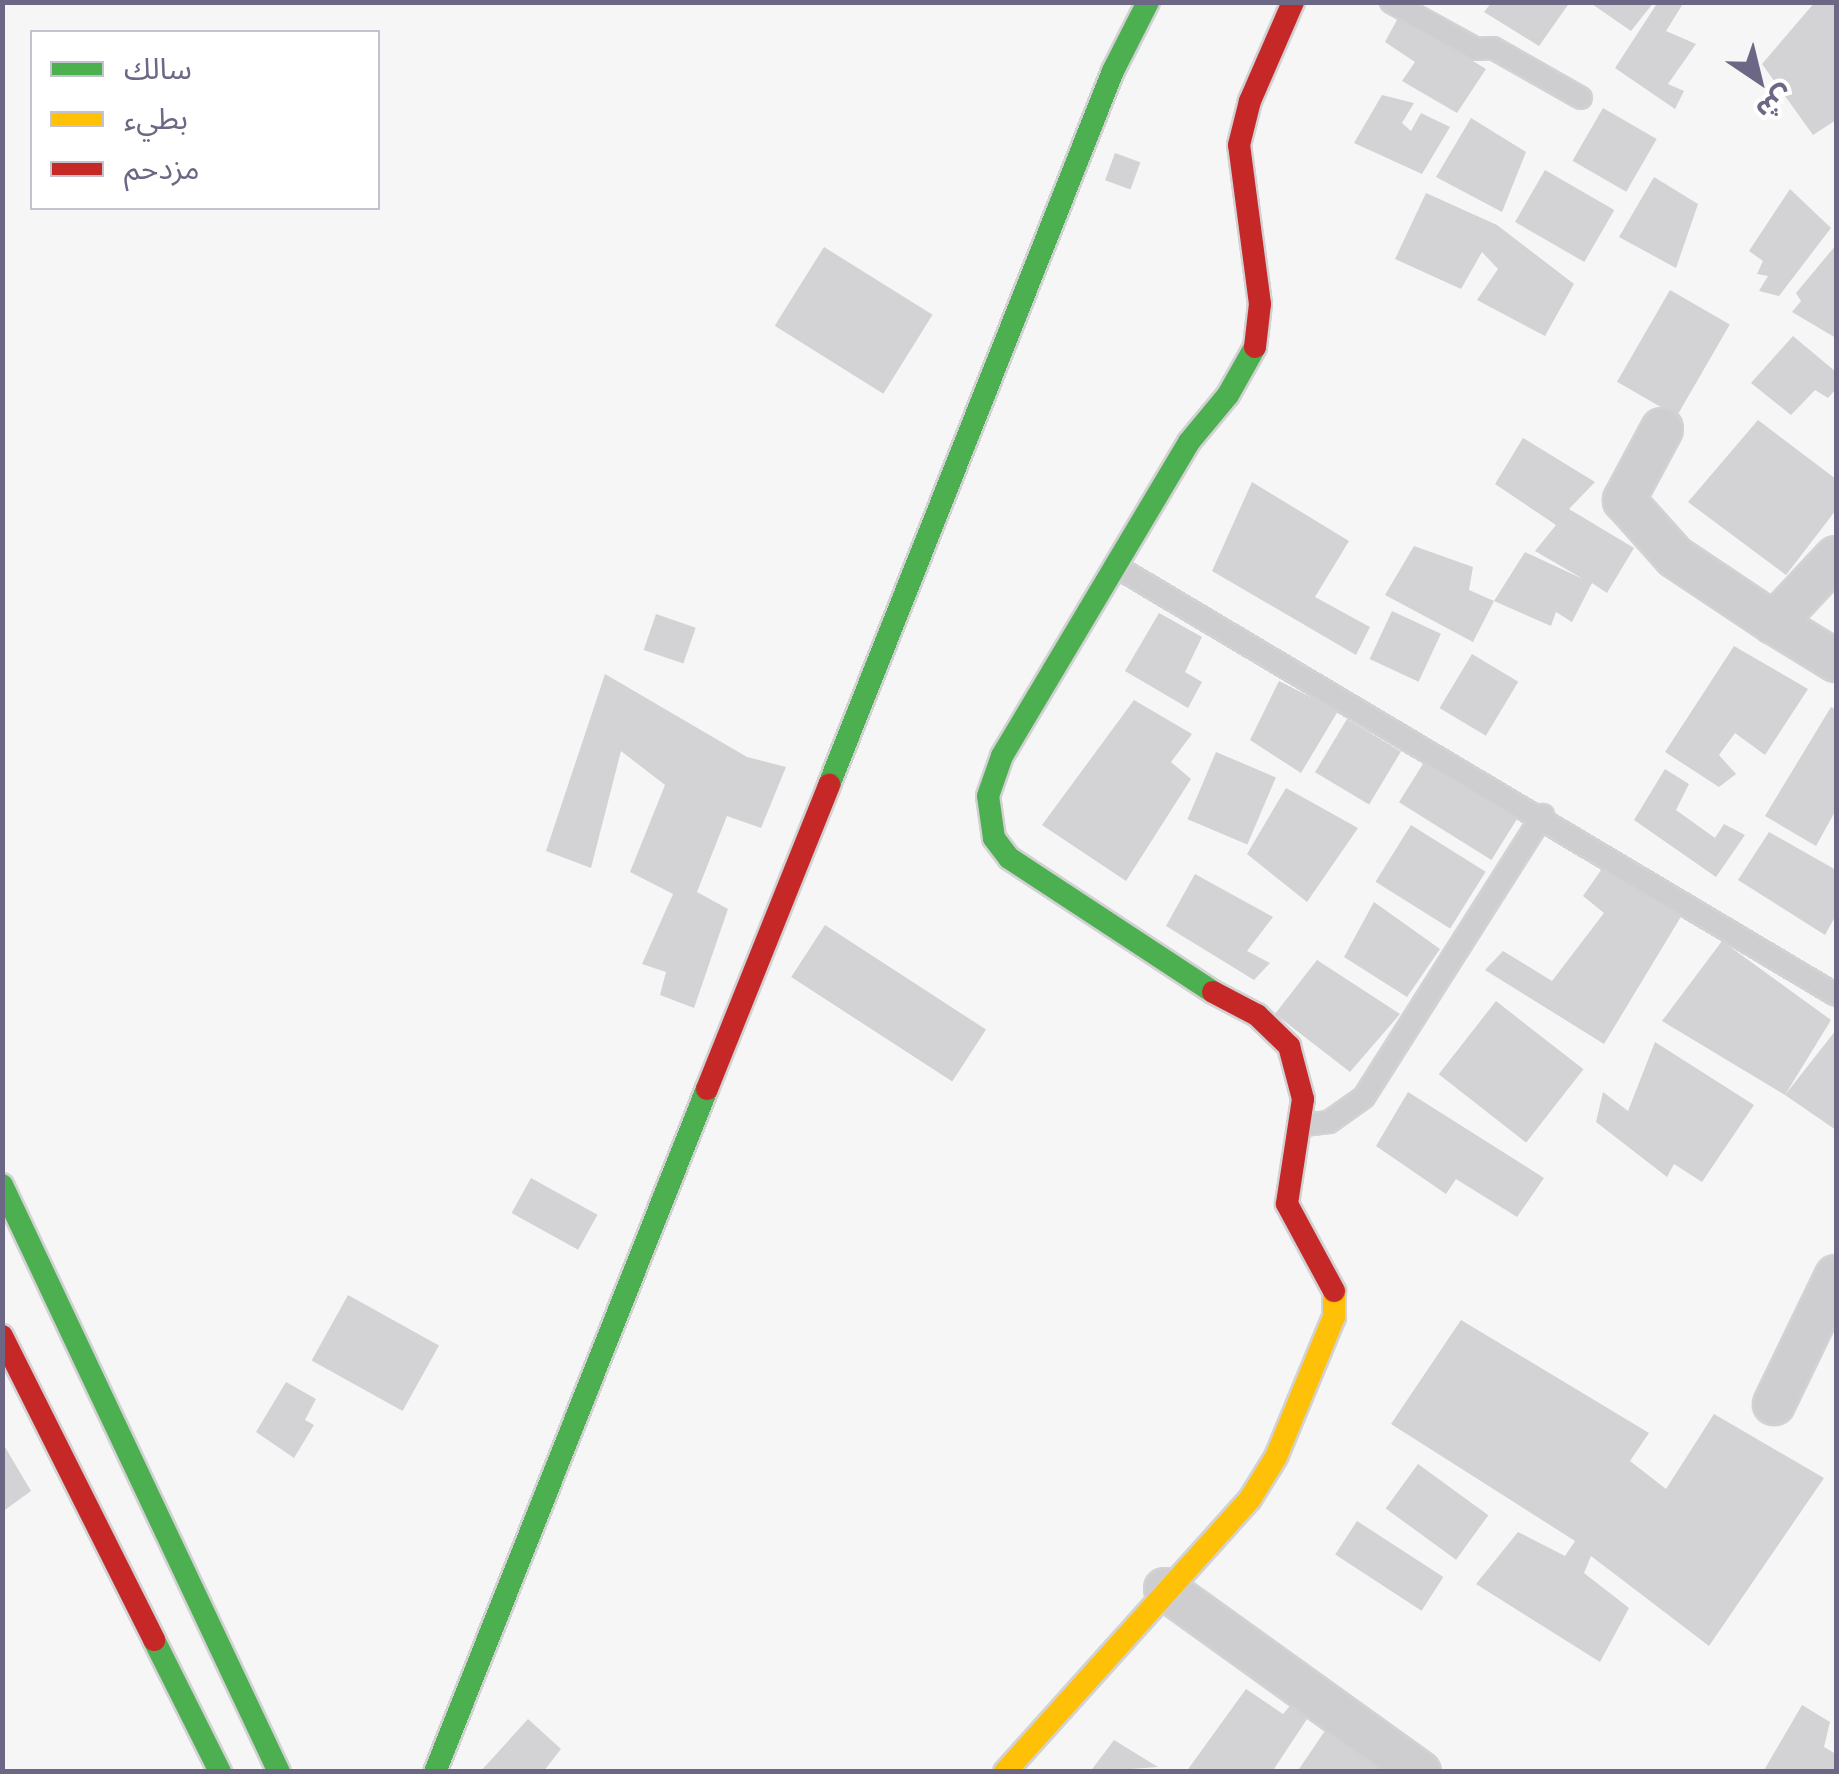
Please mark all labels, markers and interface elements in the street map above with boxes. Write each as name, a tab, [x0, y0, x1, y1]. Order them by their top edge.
legend	[30, 30, 380, 210]
north arrow	[1709, 30, 1809, 130]
text: سالك	[124, 49, 192, 85]
text: ش	[1751, 80, 1802, 130]
text: بطيء	[124, 99, 188, 135]
text: مزدحم	[124, 149, 200, 185]

